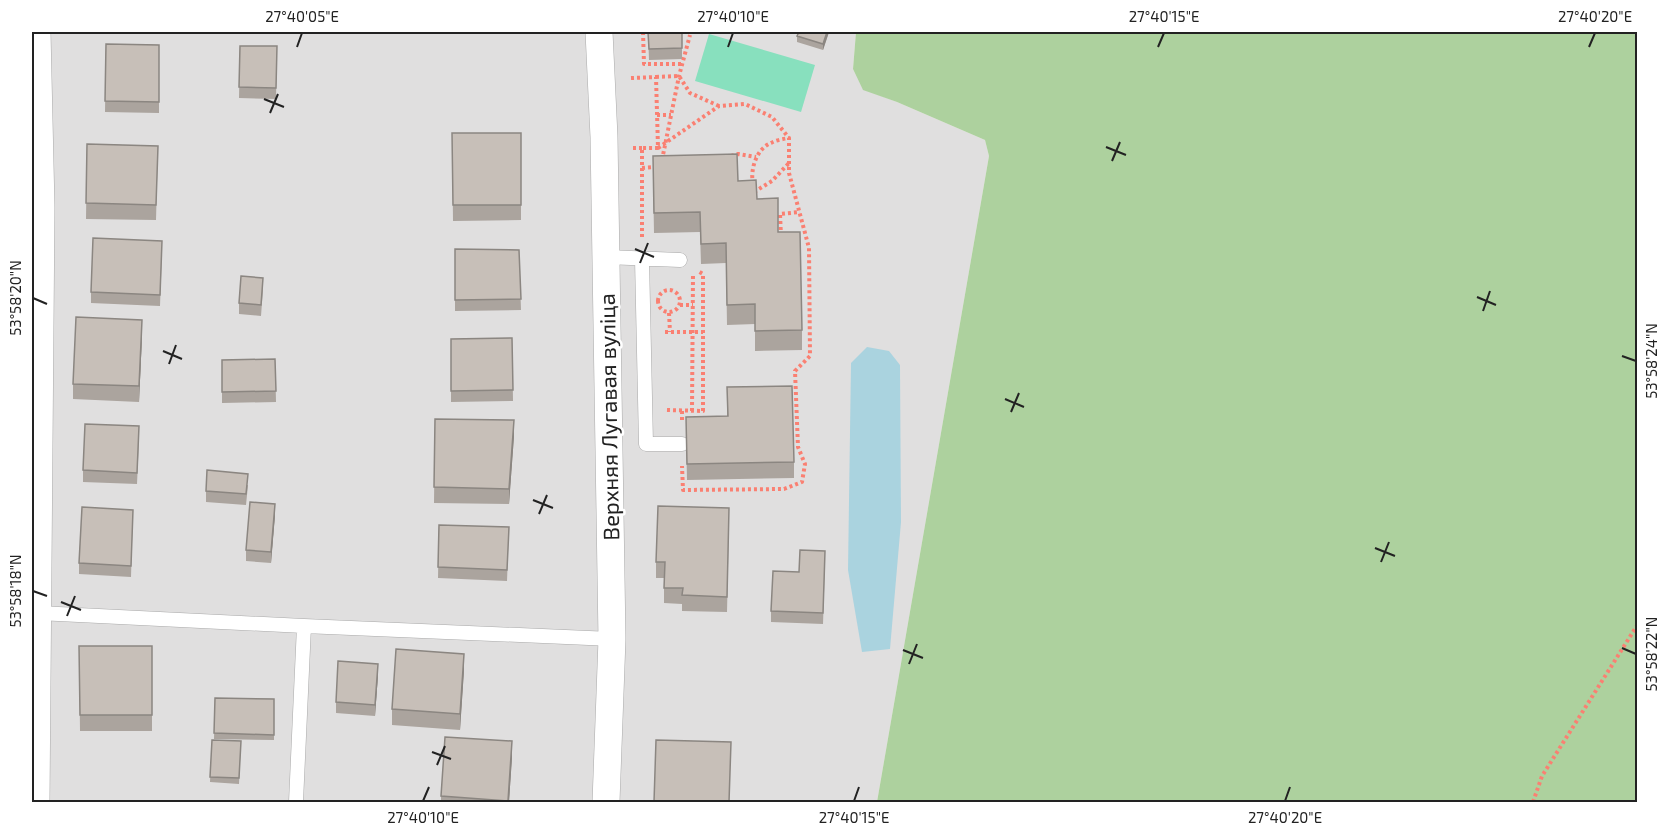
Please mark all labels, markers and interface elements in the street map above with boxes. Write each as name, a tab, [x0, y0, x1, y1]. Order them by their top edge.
text: 27°40'05"E	[265, 7, 339, 25]
text: 27°40'10"E	[697, 7, 769, 25]
text: 27°40'15"E	[1129, 7, 1199, 25]
text: 27°40'20"E	[1558, 7, 1632, 25]
text: 53°58'20"N	[6, 260, 24, 336]
street label: Верхняя Лугавая вуліца	[593, 293, 624, 541]
text: 53°58'24"N	[1642, 323, 1660, 399]
text: 53°58'18"N	[6, 554, 24, 628]
text: 53°58'22"N	[1642, 617, 1660, 691]
text: 27°40'10"E	[387, 808, 459, 826]
text: 27°40'15"E	[819, 808, 889, 826]
text: 27°40'20"E	[1248, 808, 1322, 826]

